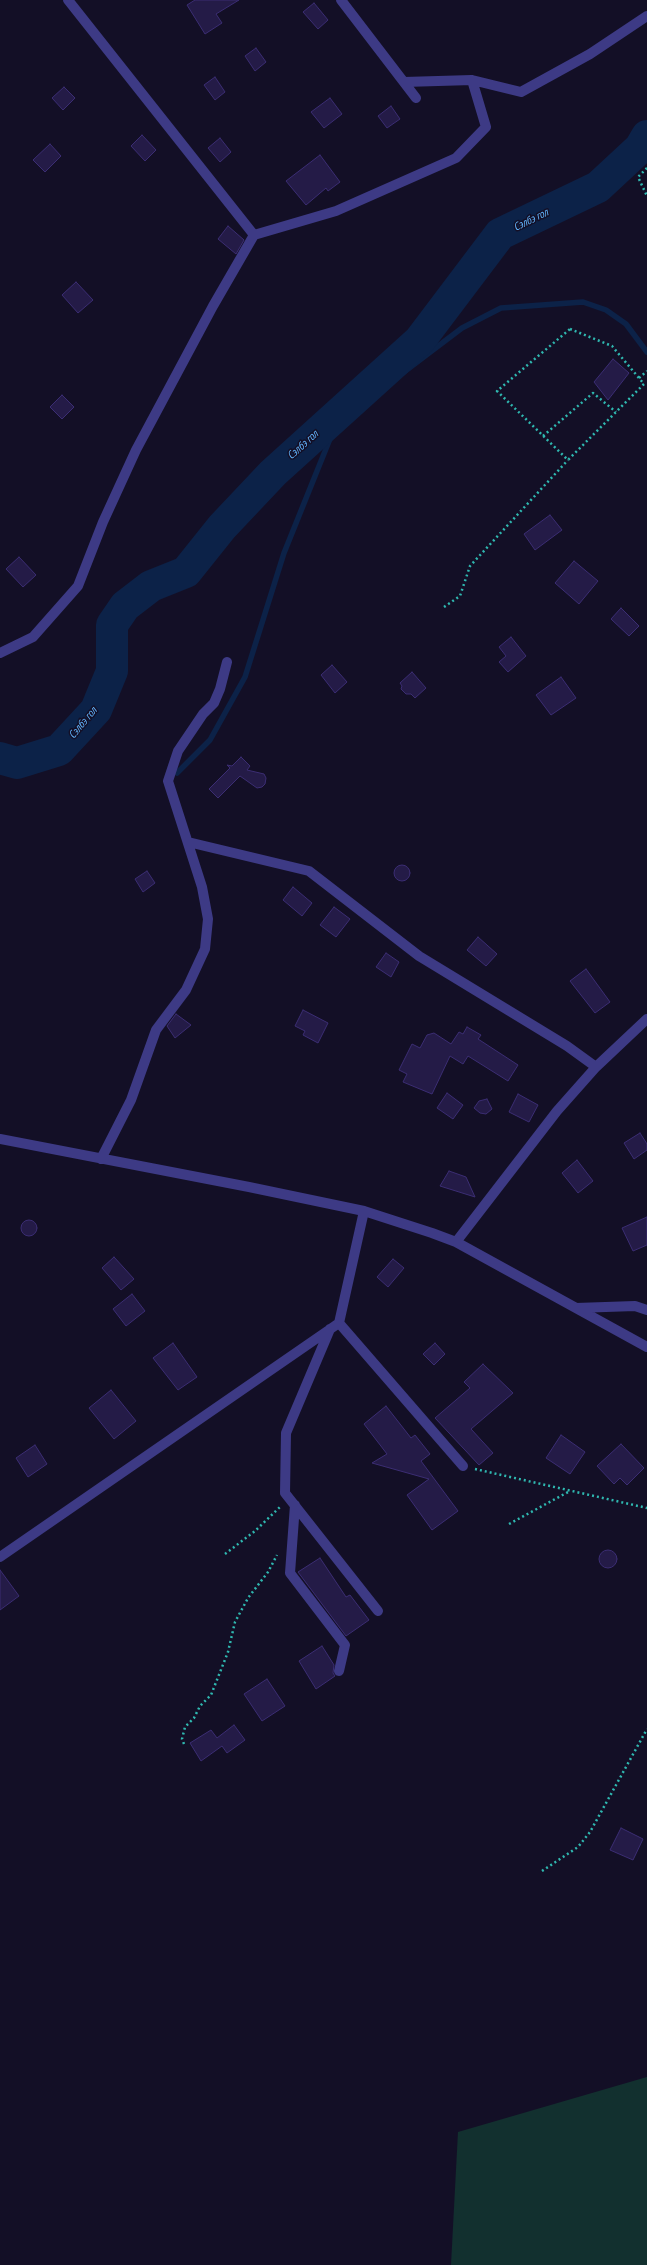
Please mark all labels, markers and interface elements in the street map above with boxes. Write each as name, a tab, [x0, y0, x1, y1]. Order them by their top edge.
water label: Сэлбэ гол	[511, 206, 551, 234]
water label: Сэлбэ гол	[285, 428, 321, 462]
water label: Сэлбэ гол	[66, 705, 100, 741]

